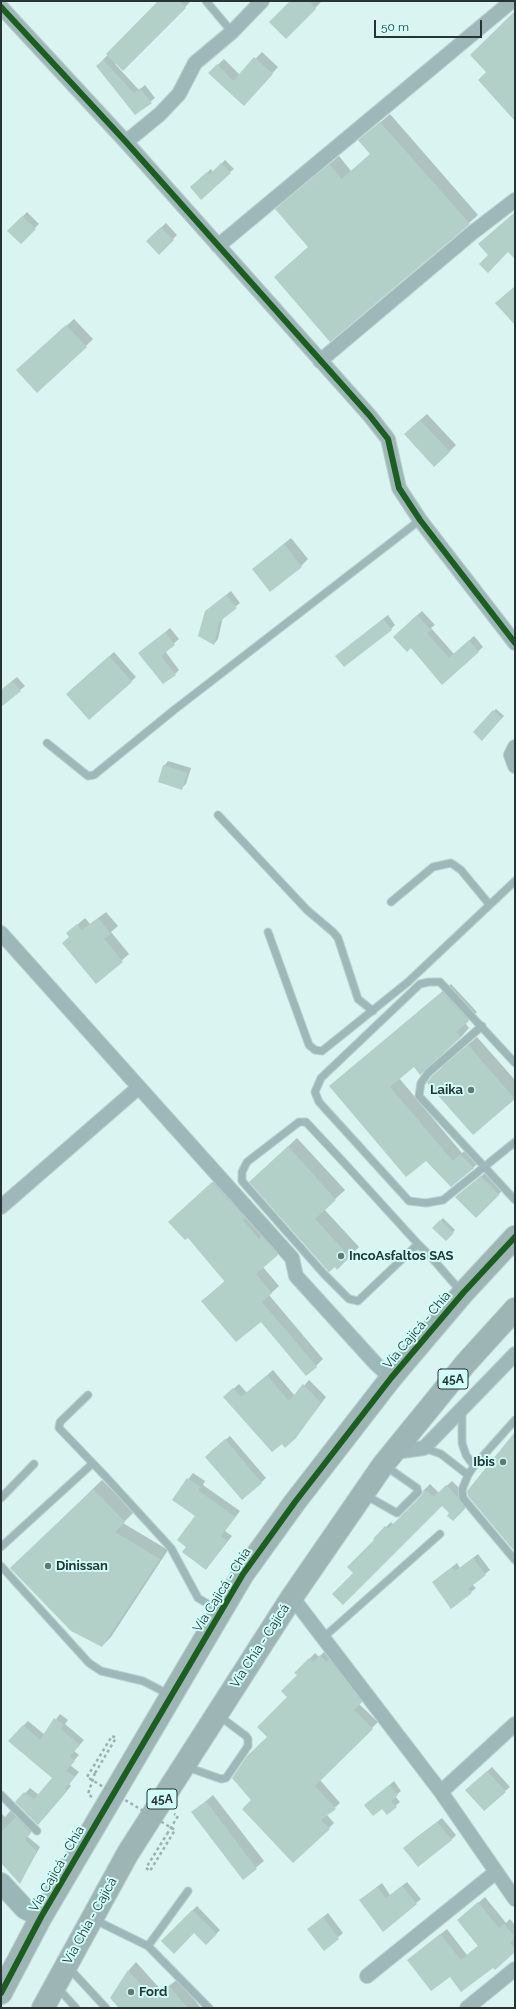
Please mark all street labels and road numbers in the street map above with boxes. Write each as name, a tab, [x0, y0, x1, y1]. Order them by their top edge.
street label: Vía Cajicá - Chía	[380, 1288, 454, 1372]
road number: 45A	[438, 1369, 468, 1389]
street label: Vía Cajicá - Chía	[190, 1545, 254, 1635]
street label: Vía Chía - Cajicá	[227, 1601, 293, 1691]
road number: 45A	[147, 1789, 177, 1809]
street label: Vía Cajicá - Chía	[26, 1823, 88, 1915]
street label: Vía Chía - Cajicá	[60, 1875, 120, 1967]

